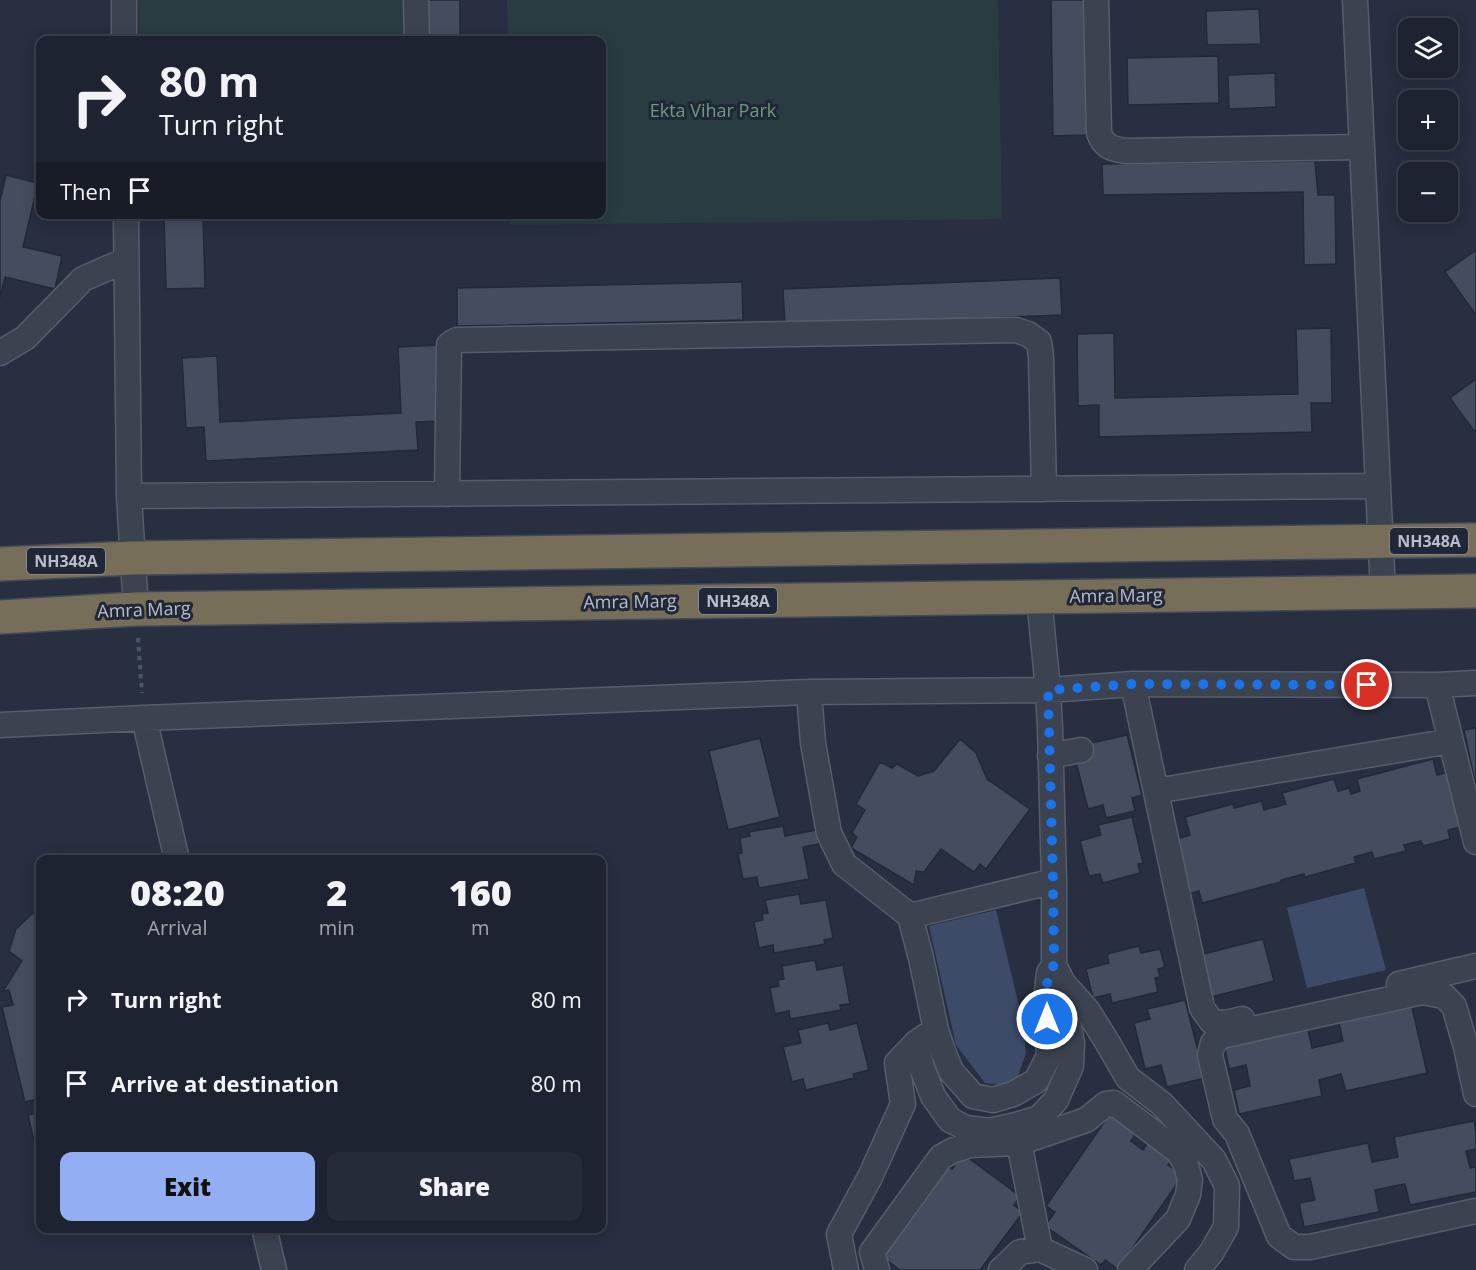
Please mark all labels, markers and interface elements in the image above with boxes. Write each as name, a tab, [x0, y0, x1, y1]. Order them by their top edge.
map controls	[1398, 18, 1458, 222]
button: layers	[1398, 18, 1458, 78]
text: 80 m	[159, 52, 259, 109]
icon: right	[60, 60, 138, 138]
button: +	[1398, 90, 1458, 150]
park label: Ekta Vihar Park	[650, 98, 777, 122]
text: Turn right	[159, 106, 284, 143]
button: −	[1398, 162, 1458, 222]
icon: arrive	[123, 174, 156, 207]
text: Then	[60, 176, 111, 206]
road number: NH348A	[1390, 528, 1468, 554]
road number: NH348A	[27, 548, 105, 574]
street label: Amra Marg	[1069, 582, 1163, 608]
street label: Amra Marg	[583, 588, 677, 614]
road number: NH348A	[699, 588, 777, 614]
street label: Amra Marg	[97, 595, 191, 623]
pin	[1341, 659, 1392, 710]
icon: arrive	[1350, 668, 1383, 701]
text: 08:20	[130, 868, 225, 917]
text: 2	[326, 868, 347, 917]
text: 160	[449, 868, 512, 917]
text: Arrival	[147, 914, 208, 941]
text: min	[319, 914, 355, 941]
text: m	[471, 914, 490, 941]
icon: right	[60, 983, 93, 1016]
text: Turn right	[111, 984, 222, 1014]
text: 80 m	[531, 984, 582, 1014]
position arrow	[1015, 987, 1079, 1051]
icon: arrive	[60, 1067, 93, 1100]
text: Arrive at destination	[111, 1068, 339, 1098]
text: 80 m	[531, 1068, 582, 1098]
button: Exit	[60, 1152, 315, 1221]
button: Share	[327, 1152, 582, 1221]

